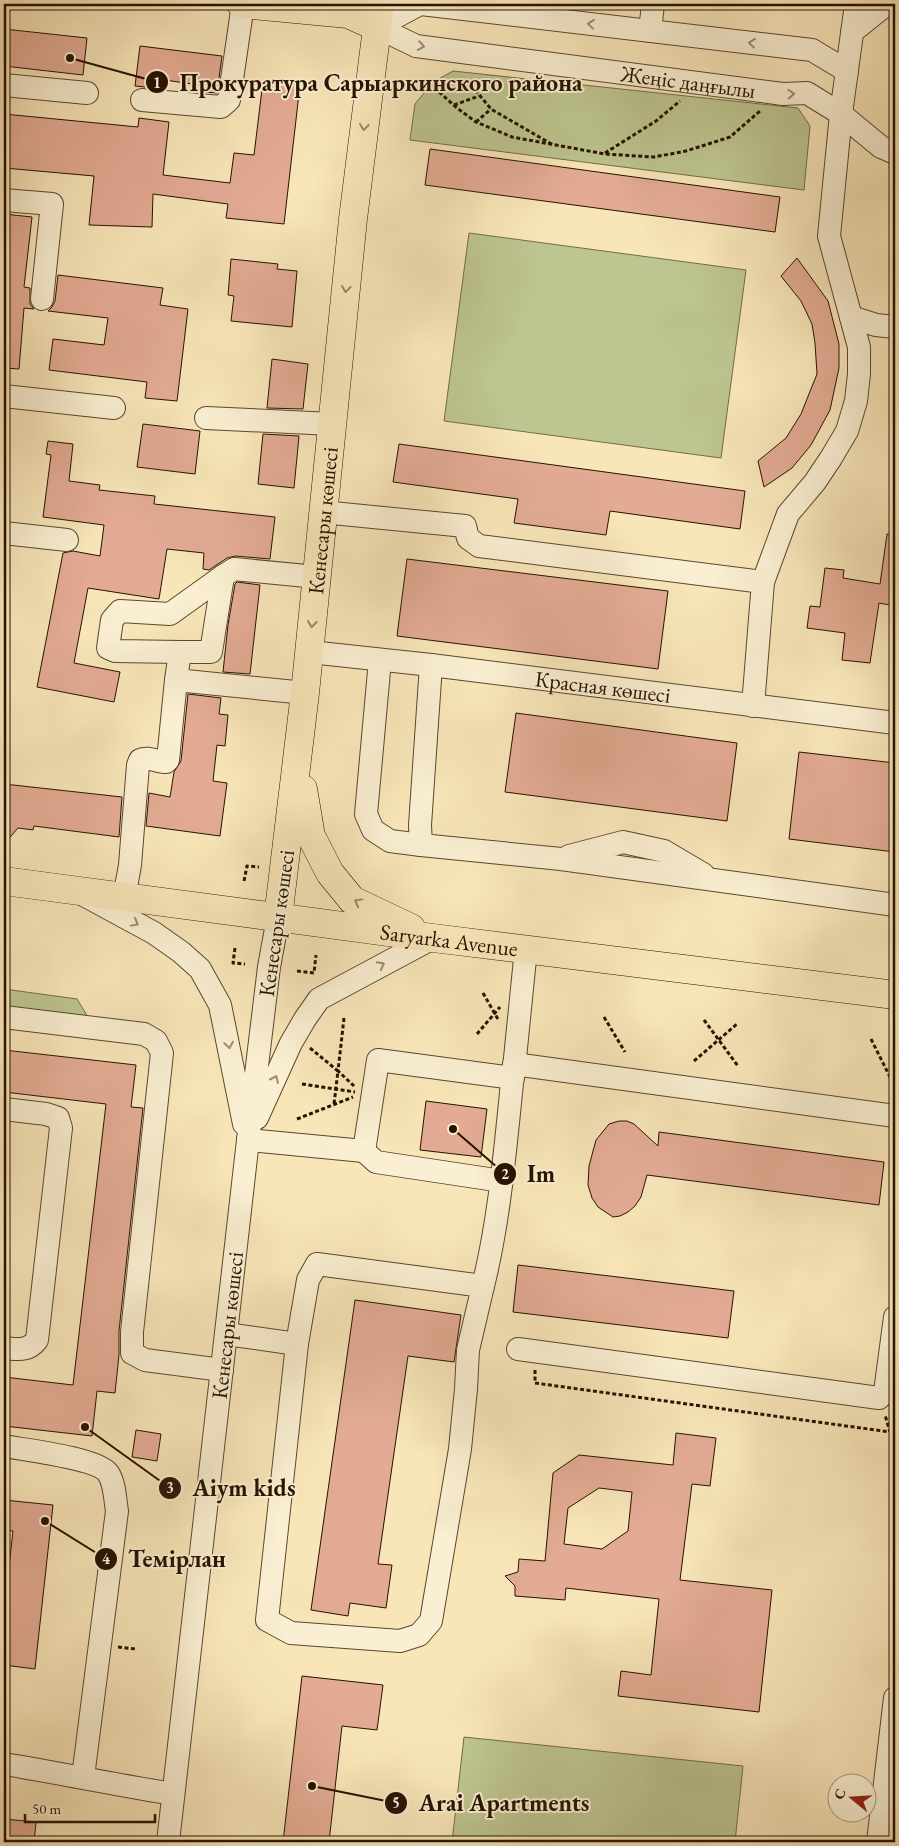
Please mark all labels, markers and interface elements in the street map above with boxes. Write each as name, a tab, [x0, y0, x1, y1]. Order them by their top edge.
one-way arrow	[587, 19, 595, 30]
one-way arrow	[748, 38, 756, 49]
one-way arrow	[417, 40, 426, 50]
street label: Жеңіс даңғылы	[618, 59, 757, 105]
callout: Прокуратура Сарыаркинского района	[145, 63, 593, 102]
text: Прокуратура Сарыаркинского района	[179, 67, 583, 99]
text: 1	[153, 73, 161, 92]
one-way arrow	[787, 88, 795, 99]
one-way arrow	[359, 123, 370, 131]
one-way arrow	[341, 285, 352, 293]
street label: Кенесары көшесі	[301, 445, 345, 596]
one-way arrow	[307, 621, 318, 629]
street label: Красная көшесі	[533, 664, 672, 710]
street label: Кенесары көшесі	[252, 848, 301, 998]
one-way arrow	[354, 899, 363, 909]
one-way arrow	[129, 917, 138, 927]
street label: Saryarka Avenue	[378, 917, 520, 963]
one-way arrow	[376, 961, 385, 971]
one-way arrow	[223, 1041, 234, 1049]
one-way arrow	[268, 1075, 279, 1084]
callout: Im	[492, 1154, 565, 1193]
text: Im	[527, 1158, 555, 1189]
text: 2	[501, 1164, 509, 1183]
street label: Кенесары көшесі	[205, 1250, 250, 1401]
callout: Aiym kids	[158, 1468, 306, 1507]
text: Aiym kids	[191, 1472, 296, 1504]
text: 3	[166, 1478, 174, 1497]
callout: Темірлан	[93, 1539, 236, 1578]
text: Темірлан	[128, 1543, 226, 1574]
text: 4	[102, 1549, 111, 1568]
north arrow	[826, 1774, 876, 1824]
callout: Arai Apartments	[383, 1783, 599, 1822]
text: С	[830, 1786, 850, 1801]
text: Arai Apartments	[418, 1787, 589, 1818]
scale bar	[25, 1791, 155, 1823]
text: 5	[392, 1793, 400, 1812]
text: 50 m	[32, 1799, 61, 1818]

